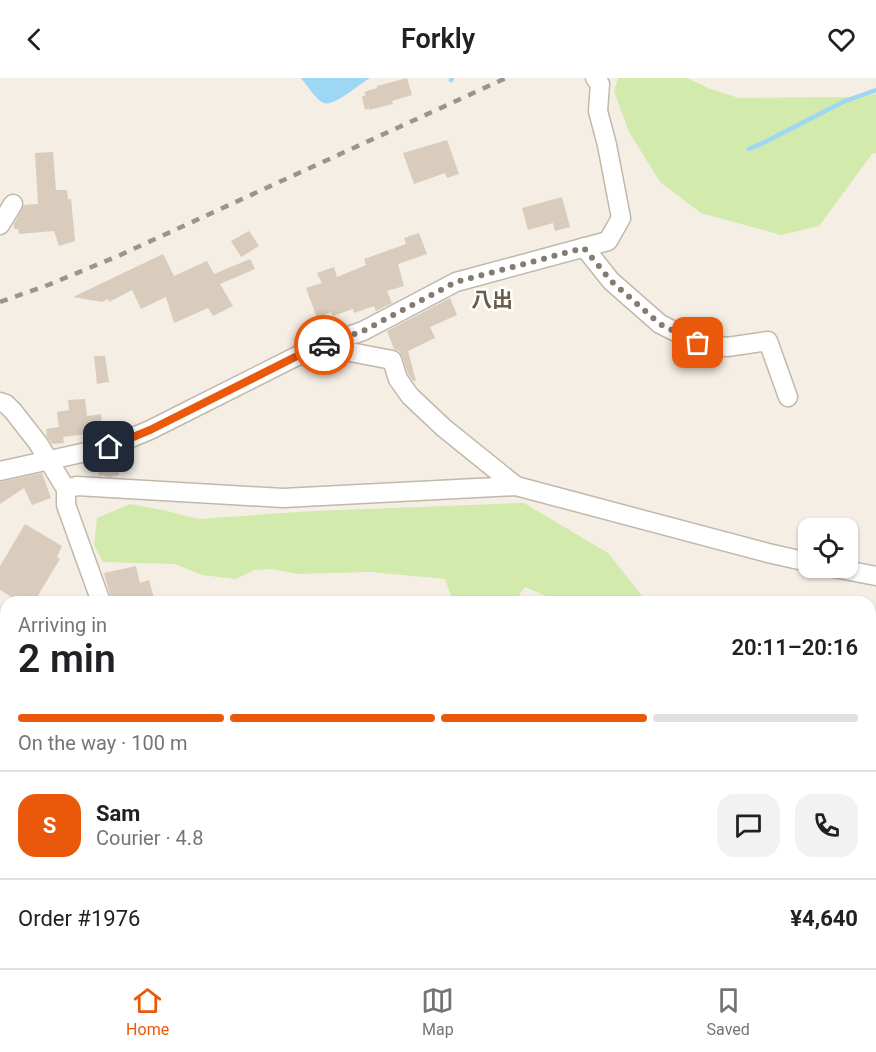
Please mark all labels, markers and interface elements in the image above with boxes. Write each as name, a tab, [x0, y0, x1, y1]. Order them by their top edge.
icon: back	[18, 23, 51, 56]
text: Forkly	[401, 23, 475, 55]
icon: heart	[825, 23, 858, 56]
district label: 八出	[471, 288, 513, 312]
courier	[294, 315, 354, 375]
pin	[672, 317, 723, 368]
icon: bag	[681, 326, 714, 359]
icon: car	[308, 329, 341, 362]
pin	[83, 421, 134, 472]
icon: home	[92, 430, 125, 463]
map controls	[798, 518, 858, 578]
button: locate	[798, 518, 858, 578]
text: Arriving in	[18, 613, 107, 637]
text: 20:11–20:16	[731, 635, 858, 660]
text: 2 min	[18, 636, 116, 682]
text: On the way · 100 m	[18, 731, 187, 755]
button: chat	[717, 794, 780, 857]
button: phone	[795, 794, 858, 857]
text: Sam	[96, 801, 140, 826]
text: S	[43, 813, 56, 838]
text: Courier · 4.8	[96, 826, 203, 850]
text: Order #1976	[18, 906, 140, 931]
text: ¥4,640	[790, 906, 858, 931]
tab: Home	[126, 984, 169, 1039]
tab: Map	[421, 984, 454, 1039]
tab: Saved	[707, 984, 750, 1039]

